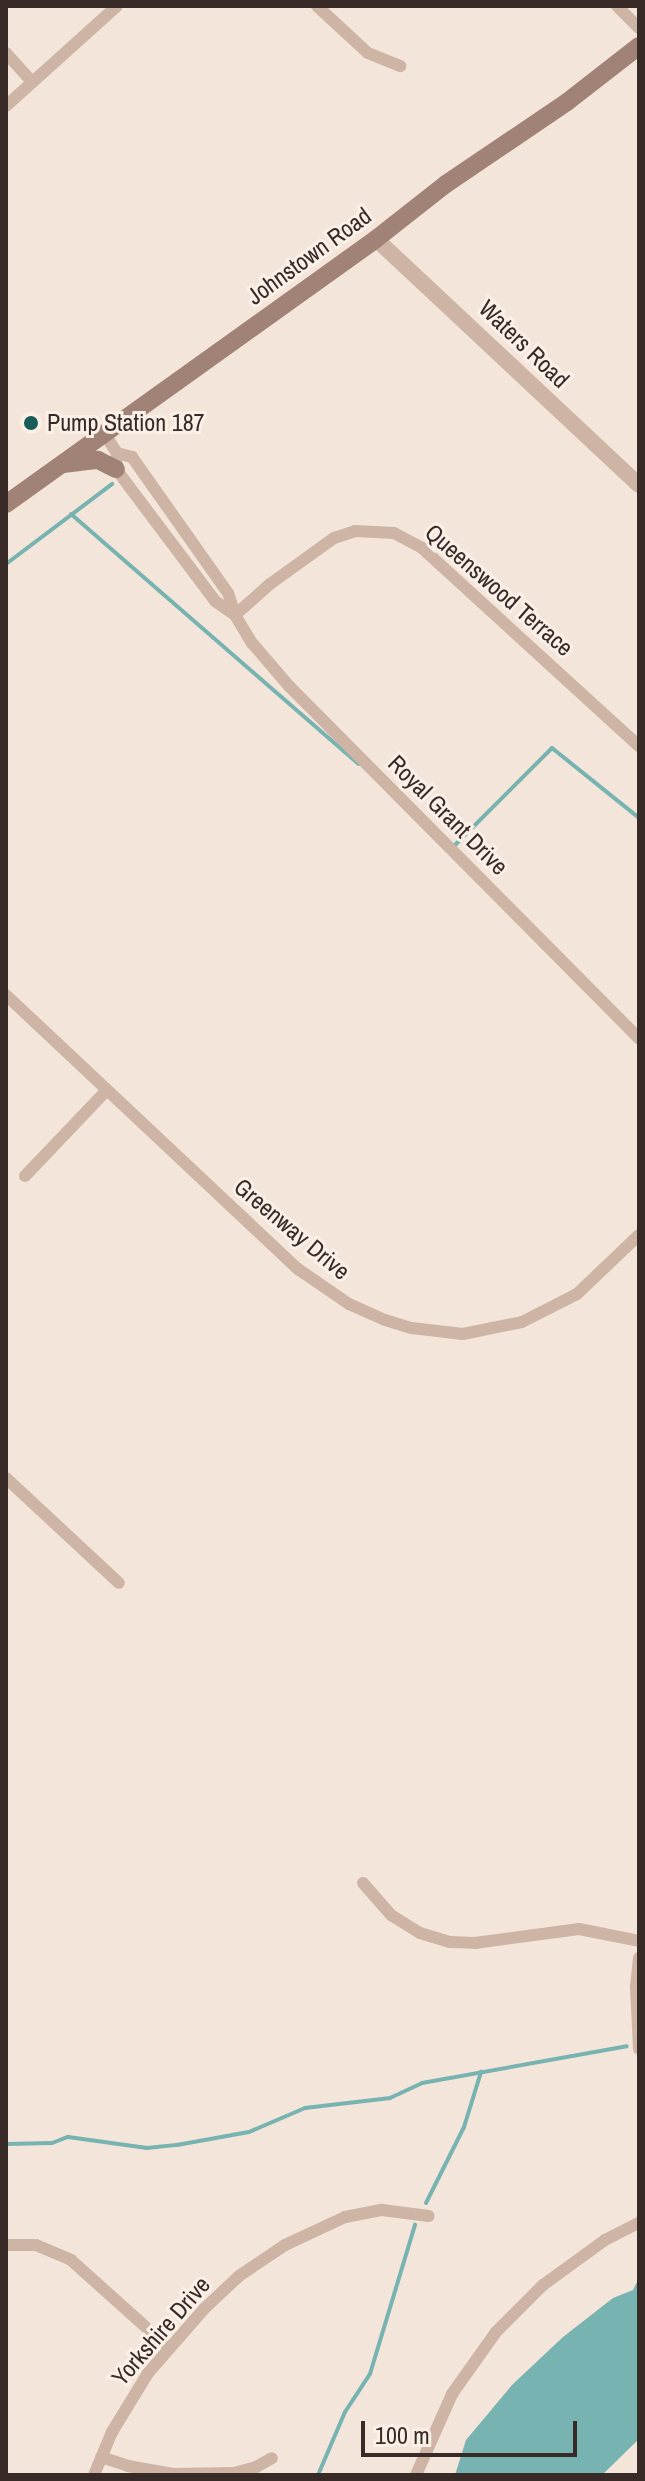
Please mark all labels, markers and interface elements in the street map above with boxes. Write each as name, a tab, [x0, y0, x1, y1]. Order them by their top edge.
street label: Johnstown Road	[241, 201, 377, 311]
street label: Waters Road	[473, 294, 575, 394]
place label: Pump Station 187	[47, 409, 205, 437]
marker: Pump Station 187	[22, 414, 40, 432]
street label: Queenswood Terrace	[419, 518, 579, 662]
street label: Royal Grant Drive	[382, 749, 514, 881]
street label: Greenway Drive	[228, 1172, 356, 1286]
street label: Yorkshire Drive	[106, 2271, 216, 2391]
scale bar	[365, 2405, 581, 2455]
text: 100 m	[375, 2419, 430, 2451]

